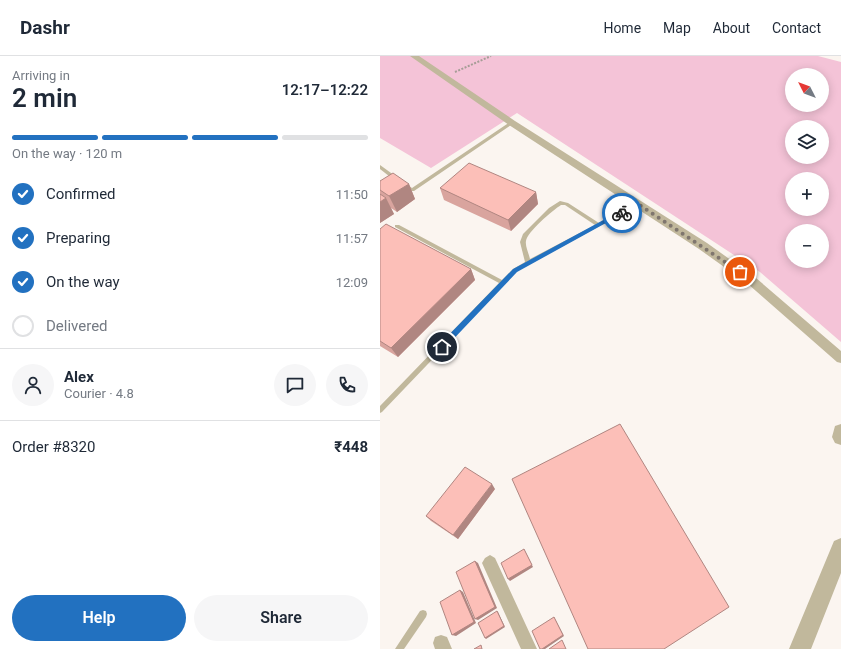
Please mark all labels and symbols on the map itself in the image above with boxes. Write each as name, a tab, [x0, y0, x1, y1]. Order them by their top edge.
north arrow	[785, 68, 829, 112]
courier	[602, 193, 642, 233]
pin	[723, 255, 757, 289]
pin	[425, 330, 459, 364]

